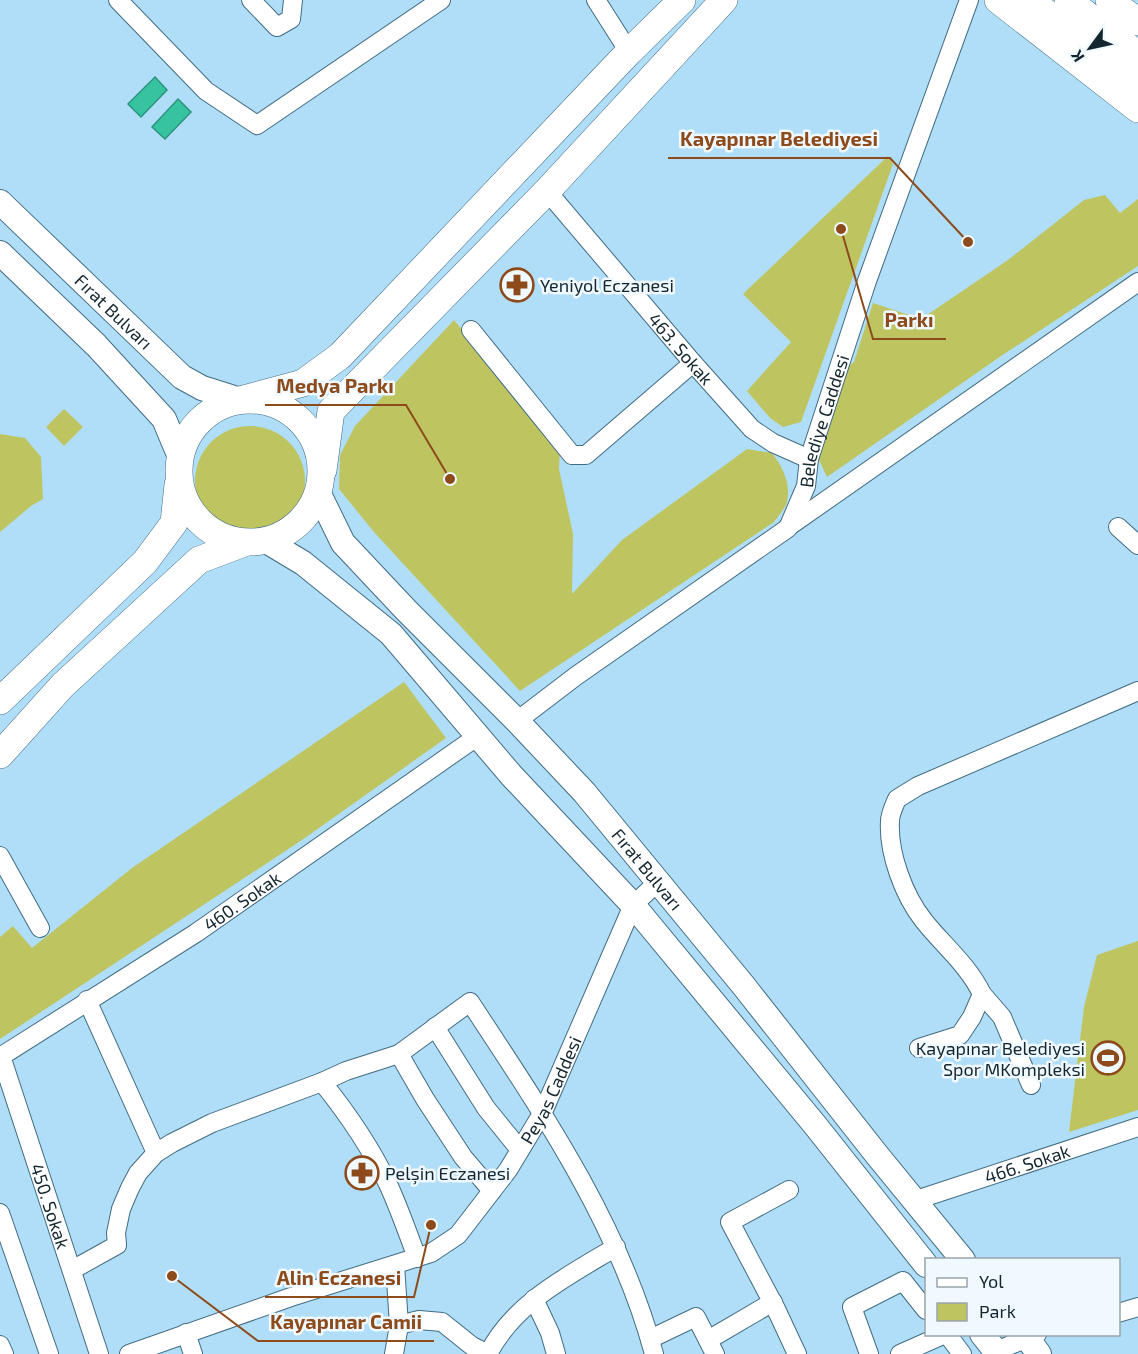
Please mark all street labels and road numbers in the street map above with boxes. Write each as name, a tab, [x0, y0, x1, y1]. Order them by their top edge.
street label: Fırat Bulvarı	[70, 269, 157, 354]
street label: 463. Sokak	[644, 308, 718, 389]
street label: Belediye Caddesi	[795, 352, 853, 489]
street label: Fırat Bulvarı	[607, 824, 688, 914]
street label: 460. Sokak	[199, 866, 285, 935]
street label: Peyas Caddesi	[515, 1033, 586, 1148]
street label: 466. Sokak	[982, 1139, 1073, 1188]
street label: 450. Sokak	[26, 1161, 75, 1251]

